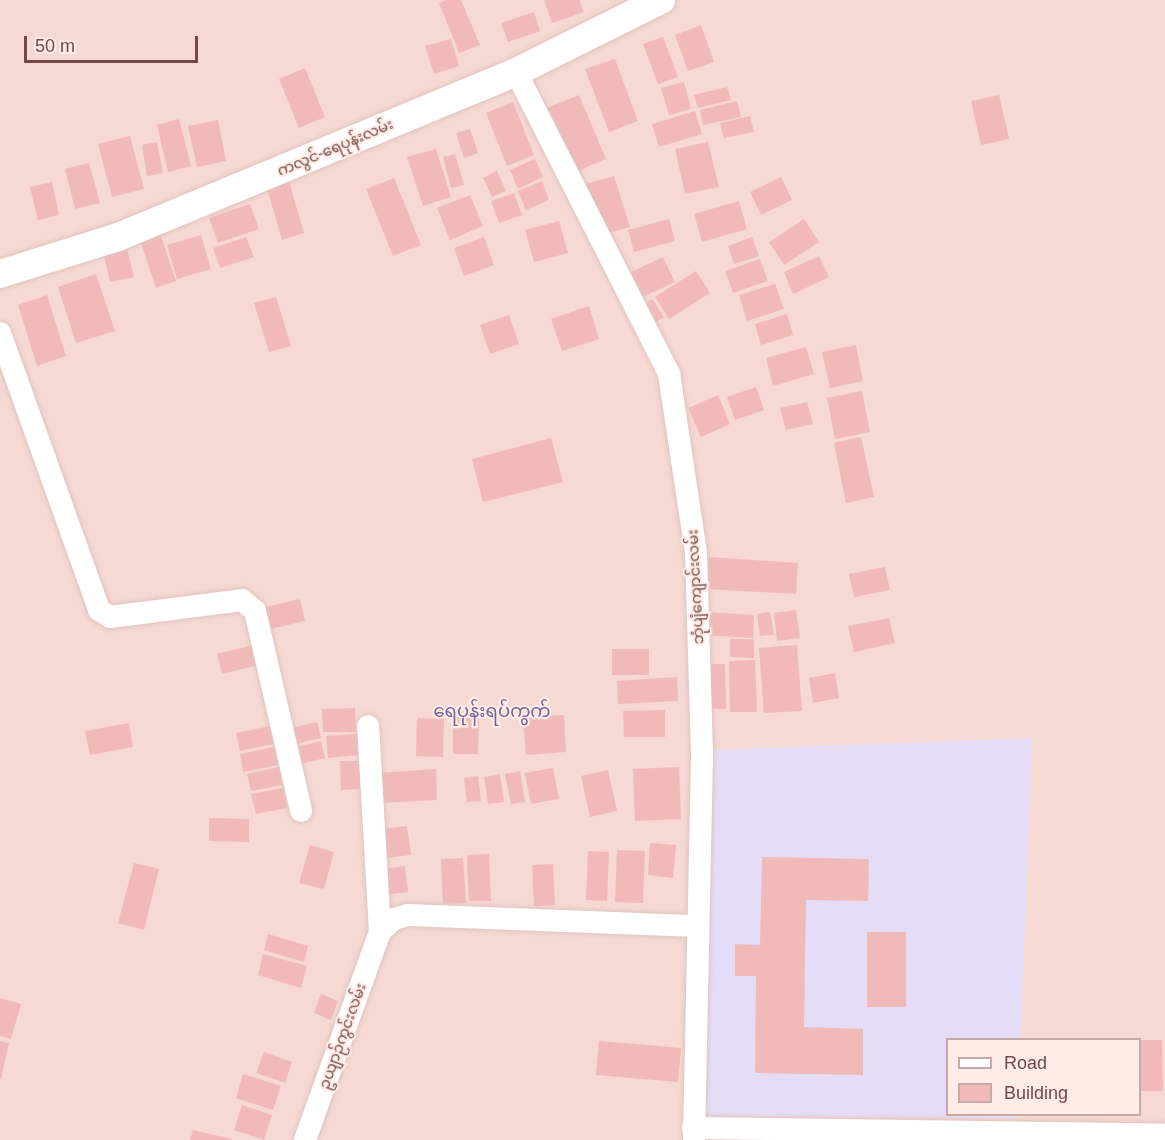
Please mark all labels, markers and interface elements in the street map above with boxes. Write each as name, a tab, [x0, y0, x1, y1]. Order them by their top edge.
scale bar	[27, 24, 201, 62]
text: 50 m	[35, 36, 75, 56]
street label: ကလွင်-ရေပုန်းလမ်း	[274, 114, 396, 180]
street label: ဘုံပျံကျောင်းလမ်း	[683, 529, 707, 645]
district label: ရေပုန်းရပ်ကွက်	[433, 700, 551, 722]
street label: ဥယျာဉ်ကွင်းလမ်း	[314, 981, 370, 1091]
legend	[946, 1038, 1141, 1116]
text: Road	[1004, 1053, 1047, 1073]
text: Building	[1004, 1083, 1068, 1103]

